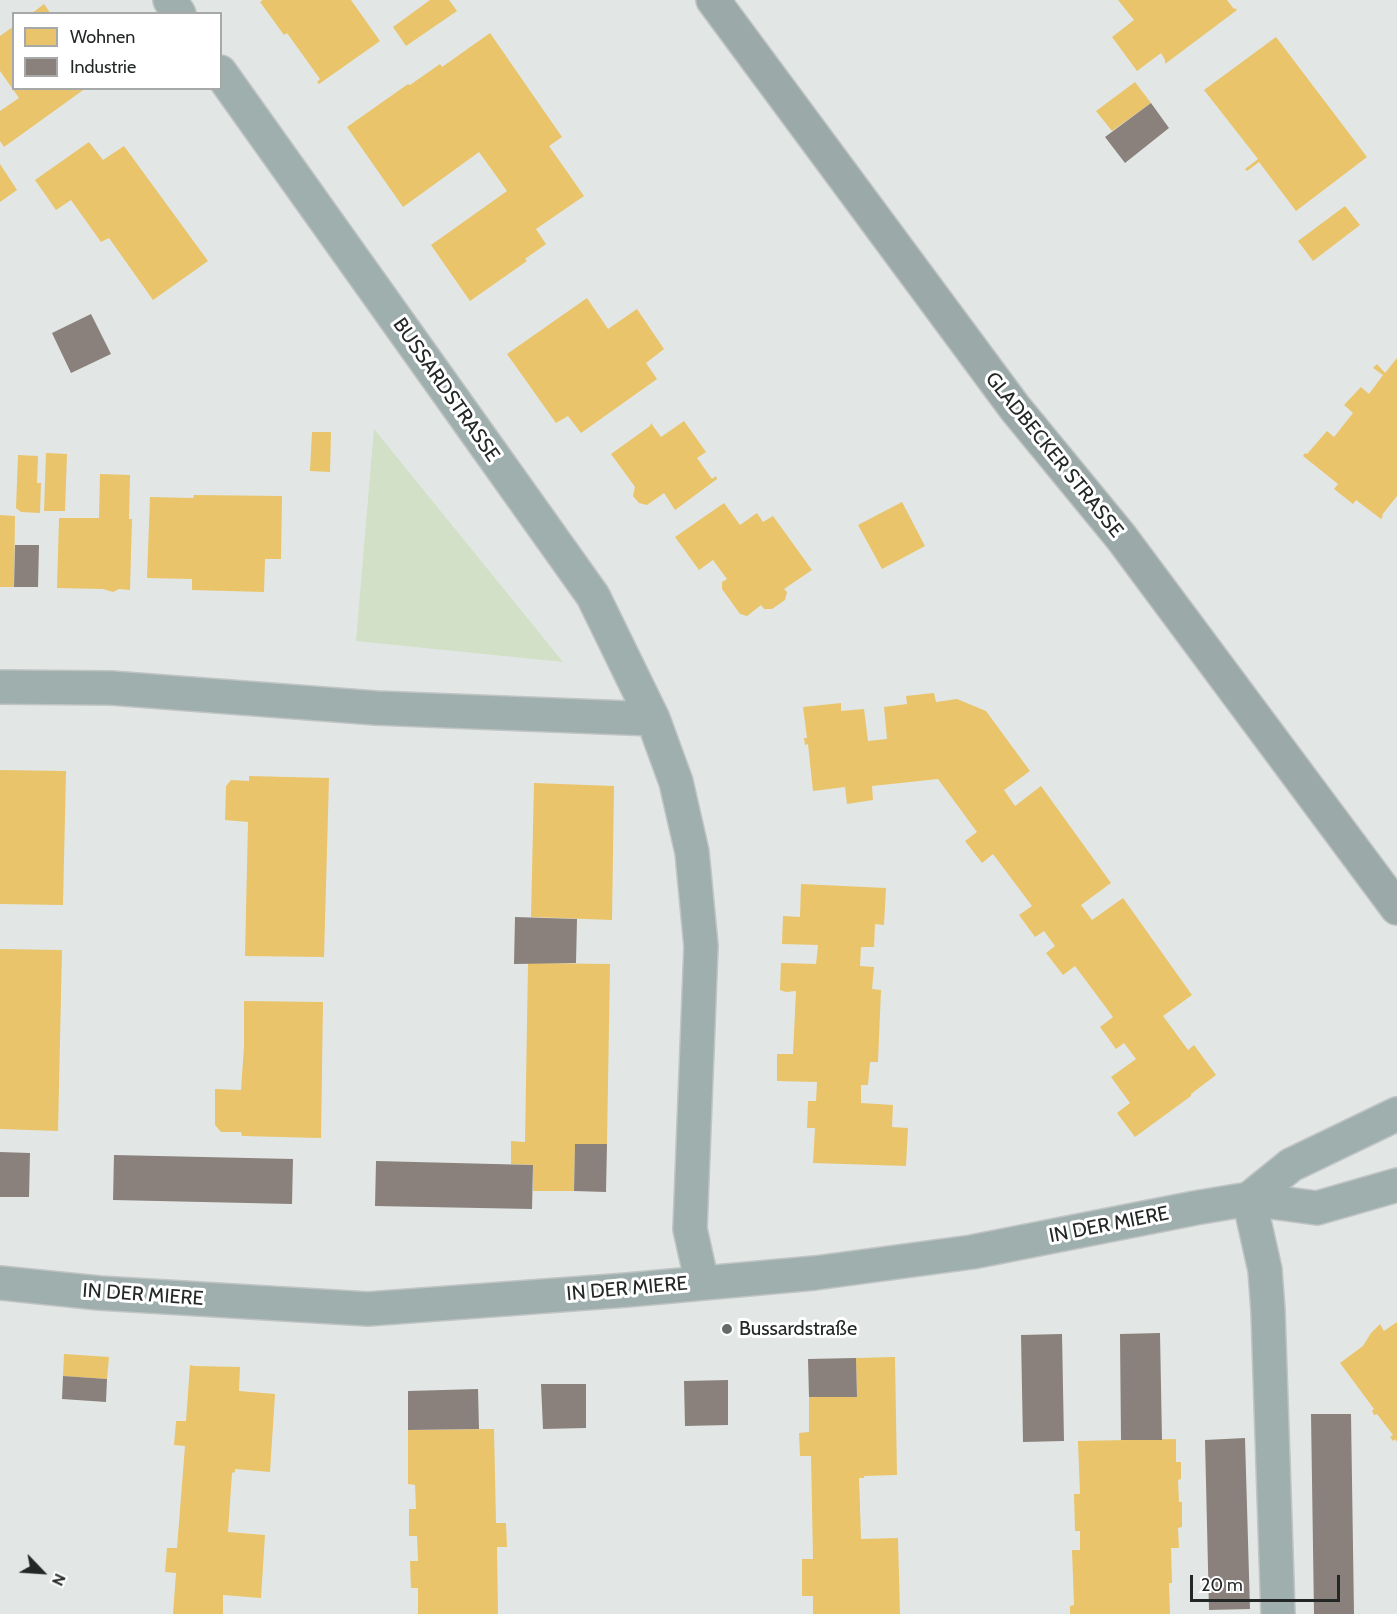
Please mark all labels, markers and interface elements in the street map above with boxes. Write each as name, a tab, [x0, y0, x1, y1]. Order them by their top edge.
legend	[12, 12, 222, 90]
text: Wohnen	[70, 26, 135, 48]
text: Industrie	[70, 56, 136, 78]
street label: BUSSARDSTRASSE	[387, 314, 505, 466]
street label: GLADBECKER STRASSE	[980, 368, 1128, 542]
street label: IN DER MIERE	[1047, 1202, 1171, 1248]
street label: IN DER MIERE	[566, 1272, 688, 1306]
street label: IN DER MIERE	[82, 1279, 204, 1311]
place label: Bussardstraße	[739, 1317, 857, 1341]
marker: Bussardstraße	[720, 1322, 734, 1336]
north arrow	[12, 1542, 72, 1602]
scale bar	[1193, 1563, 1343, 1601]
text: N	[48, 1571, 70, 1589]
text: 20 m	[1201, 1574, 1243, 1596]

